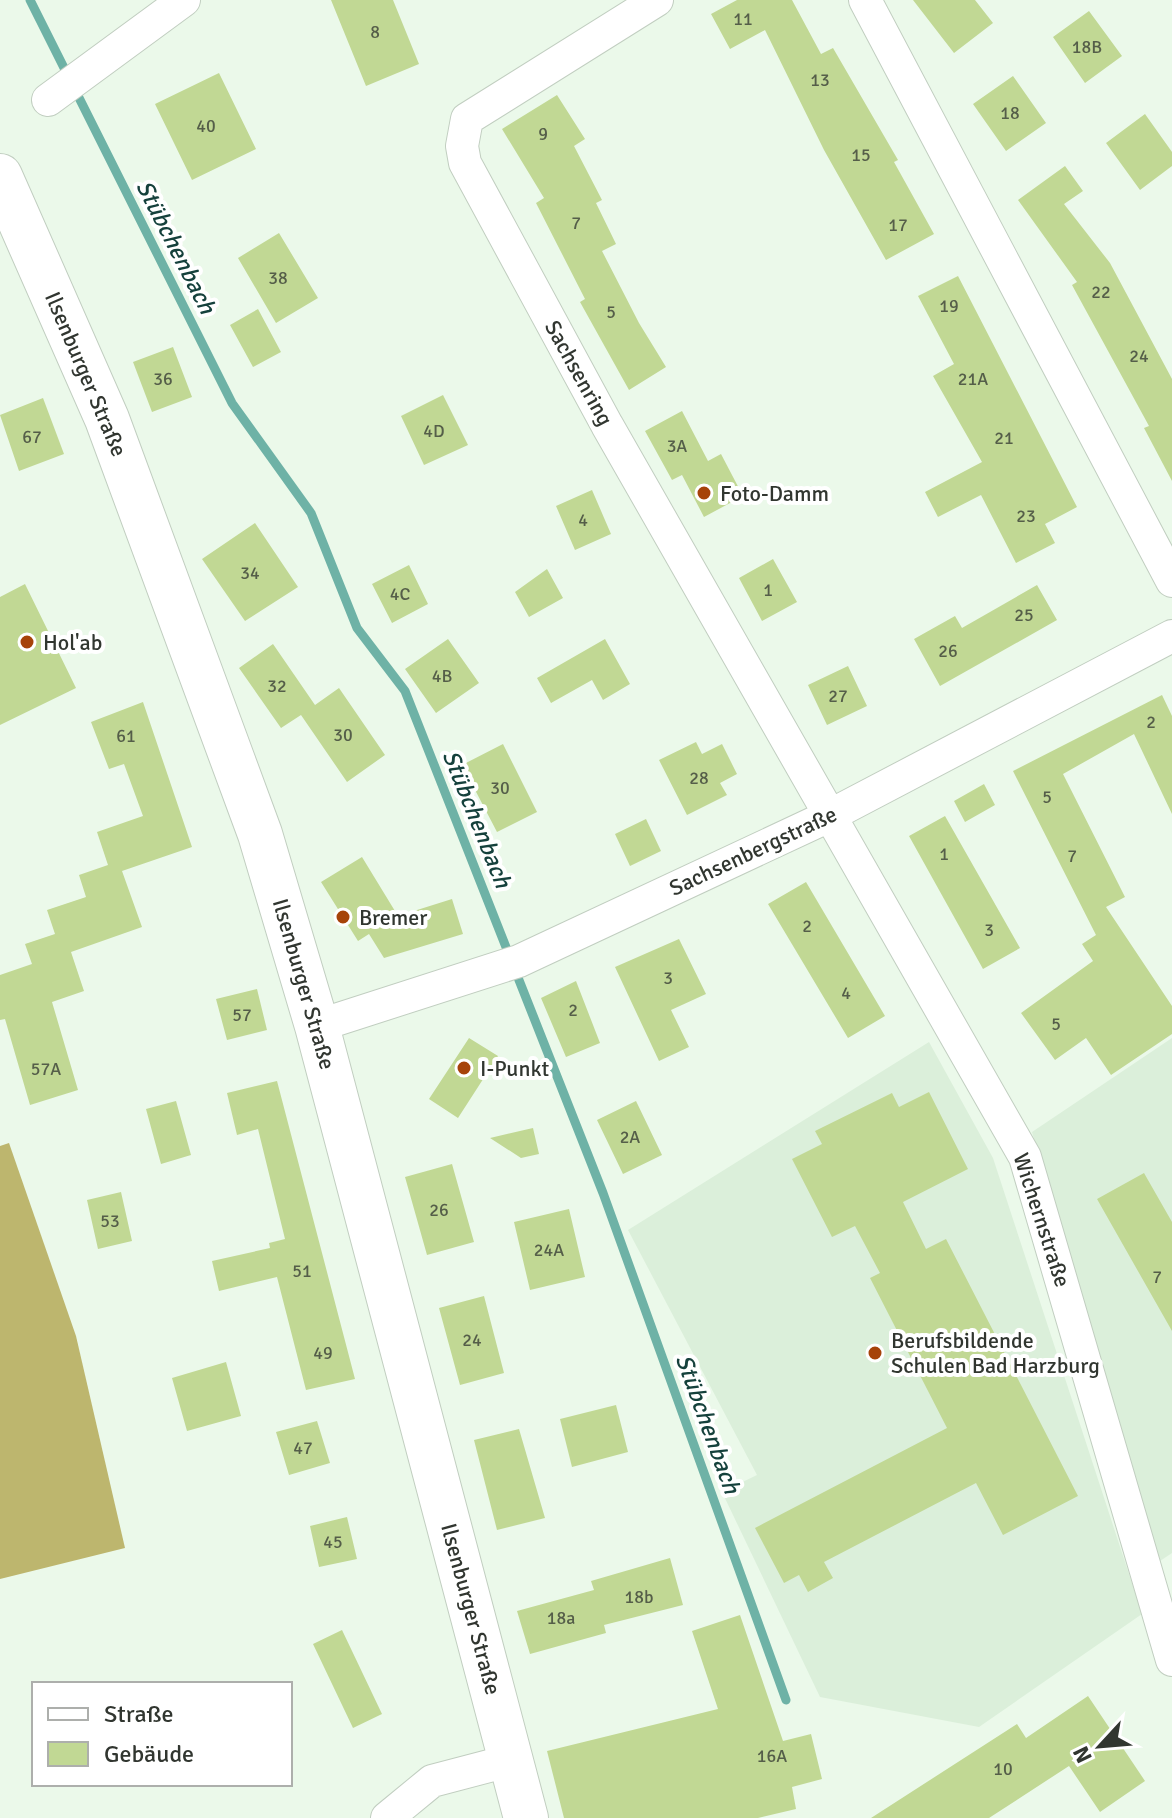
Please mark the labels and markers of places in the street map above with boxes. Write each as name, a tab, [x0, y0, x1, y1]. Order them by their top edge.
place label: Foto-Damm	[720, 480, 829, 507]
marker: Foto-Damm	[695, 484, 713, 502]
place label: Hol'ab	[43, 629, 102, 656]
marker: Hol'ab	[18, 633, 36, 651]
place label: Bremer	[359, 904, 427, 931]
marker: Bremer	[334, 908, 352, 926]
place label: I-Punkt	[480, 1055, 549, 1082]
marker: I-Punkt	[455, 1059, 473, 1077]
place label: Berufsbildende Schulen Bad Harzburg	[891, 1327, 1100, 1379]
marker: Berufsbildende Schulen Bad Harzburg	[866, 1344, 884, 1362]

